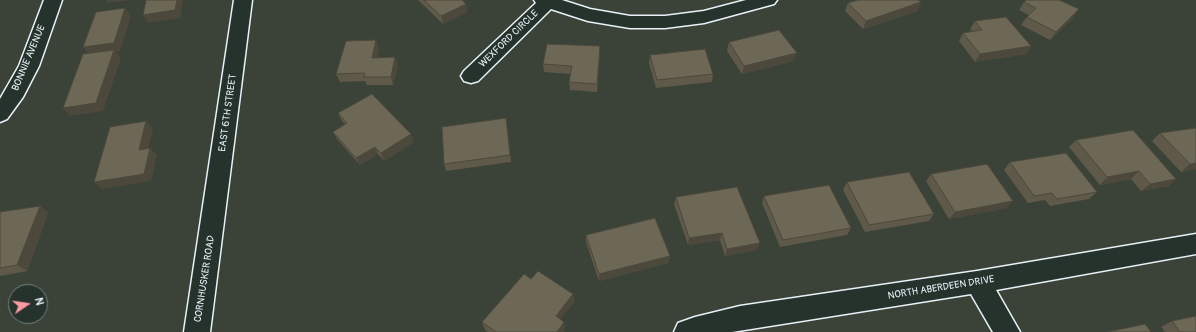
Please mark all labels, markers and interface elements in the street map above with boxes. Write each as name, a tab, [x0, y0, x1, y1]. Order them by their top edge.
street label: WEXFORD CIRCLE	[477, 8, 541, 70]
street label: BONNIE AVENUE	[10, 23, 48, 93]
street label: EAST 6TH STREET	[217, 73, 239, 153]
street label: CORNHUSKER ROAD	[192, 235, 218, 323]
street label: NORTH ABERDEEN DRIVE	[887, 274, 995, 302]
north arrow	[8, 284, 48, 324]
text: N	[32, 296, 46, 306]

